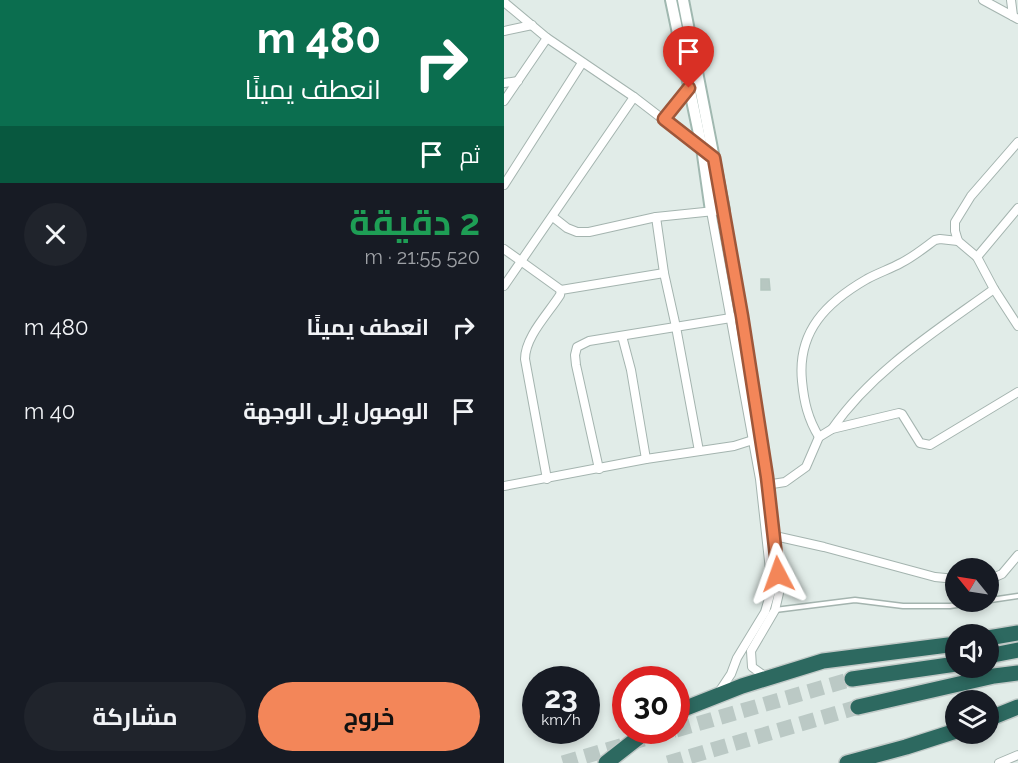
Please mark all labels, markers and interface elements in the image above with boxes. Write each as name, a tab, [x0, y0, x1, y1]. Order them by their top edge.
text: 480 m	[257, 14, 381, 63]
icon: right	[402, 24, 480, 102]
pin	[663, 26, 714, 88]
icon: arrive	[672, 35, 705, 68]
text: انعطف يمينًا	[244, 74, 381, 105]
icon: arrive	[415, 138, 448, 171]
text: ثم	[460, 142, 480, 168]
text: 2 دقيقة	[349, 201, 480, 243]
button: close	[24, 203, 87, 266]
text: 520 m · 21:55	[364, 245, 480, 269]
icon: right	[447, 311, 480, 344]
text: 480 m	[24, 314, 88, 340]
text: انعطف يمينًا	[306, 314, 429, 340]
icon: arrive	[447, 395, 480, 428]
text: 40 m	[24, 398, 75, 424]
text: الوصول إلى الوجهة	[243, 398, 429, 424]
position arrow	[746, 542, 810, 606]
north arrow	[945, 558, 999, 612]
map controls	[945, 558, 999, 744]
button: sound	[945, 624, 999, 678]
speed limit sign: 30	[612, 666, 690, 744]
text: 23	[544, 680, 578, 715]
button: مشاركة	[24, 682, 246, 751]
button: خروج	[258, 682, 480, 751]
button: layers	[945, 690, 999, 744]
text: km/h	[541, 711, 581, 729]

